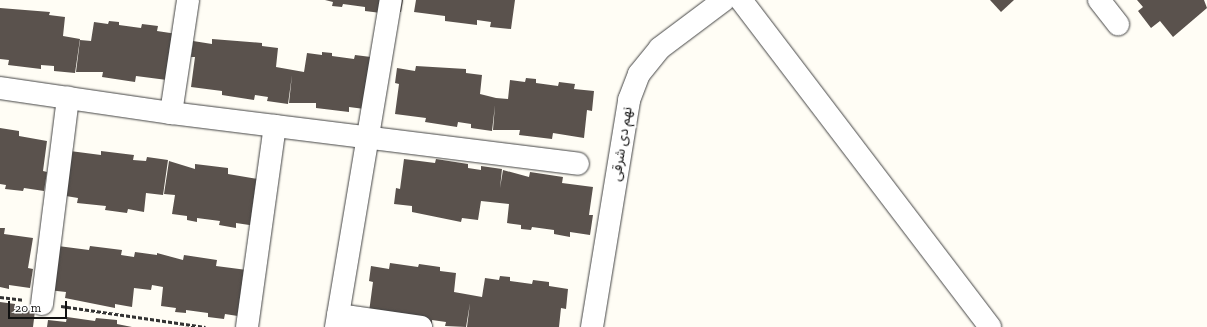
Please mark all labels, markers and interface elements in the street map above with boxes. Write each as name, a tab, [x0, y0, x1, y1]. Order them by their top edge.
street label: نهم دی شرقی	[608, 106, 636, 182]
scale bar	[10, 293, 69, 319]
text: 20 m	[15, 301, 41, 315]

